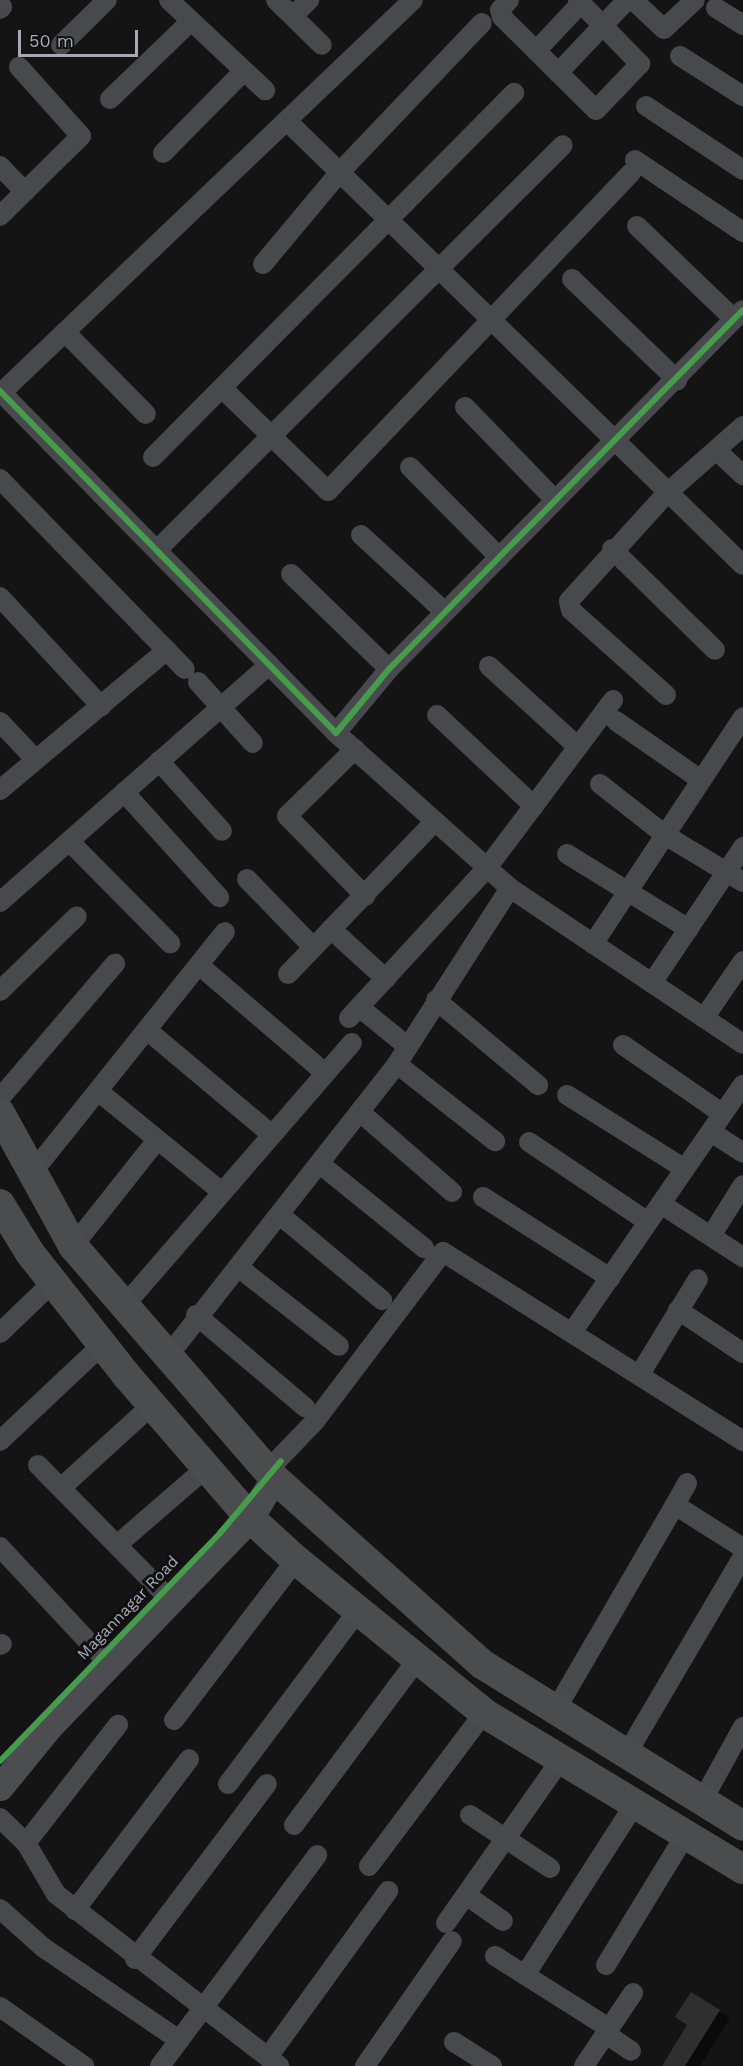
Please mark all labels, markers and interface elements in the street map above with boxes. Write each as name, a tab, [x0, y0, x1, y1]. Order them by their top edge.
scale bar	[21, 18, 141, 56]
text: 50 m	[29, 30, 74, 51]
street label: Magannagar Road	[73, 1552, 183, 1664]

